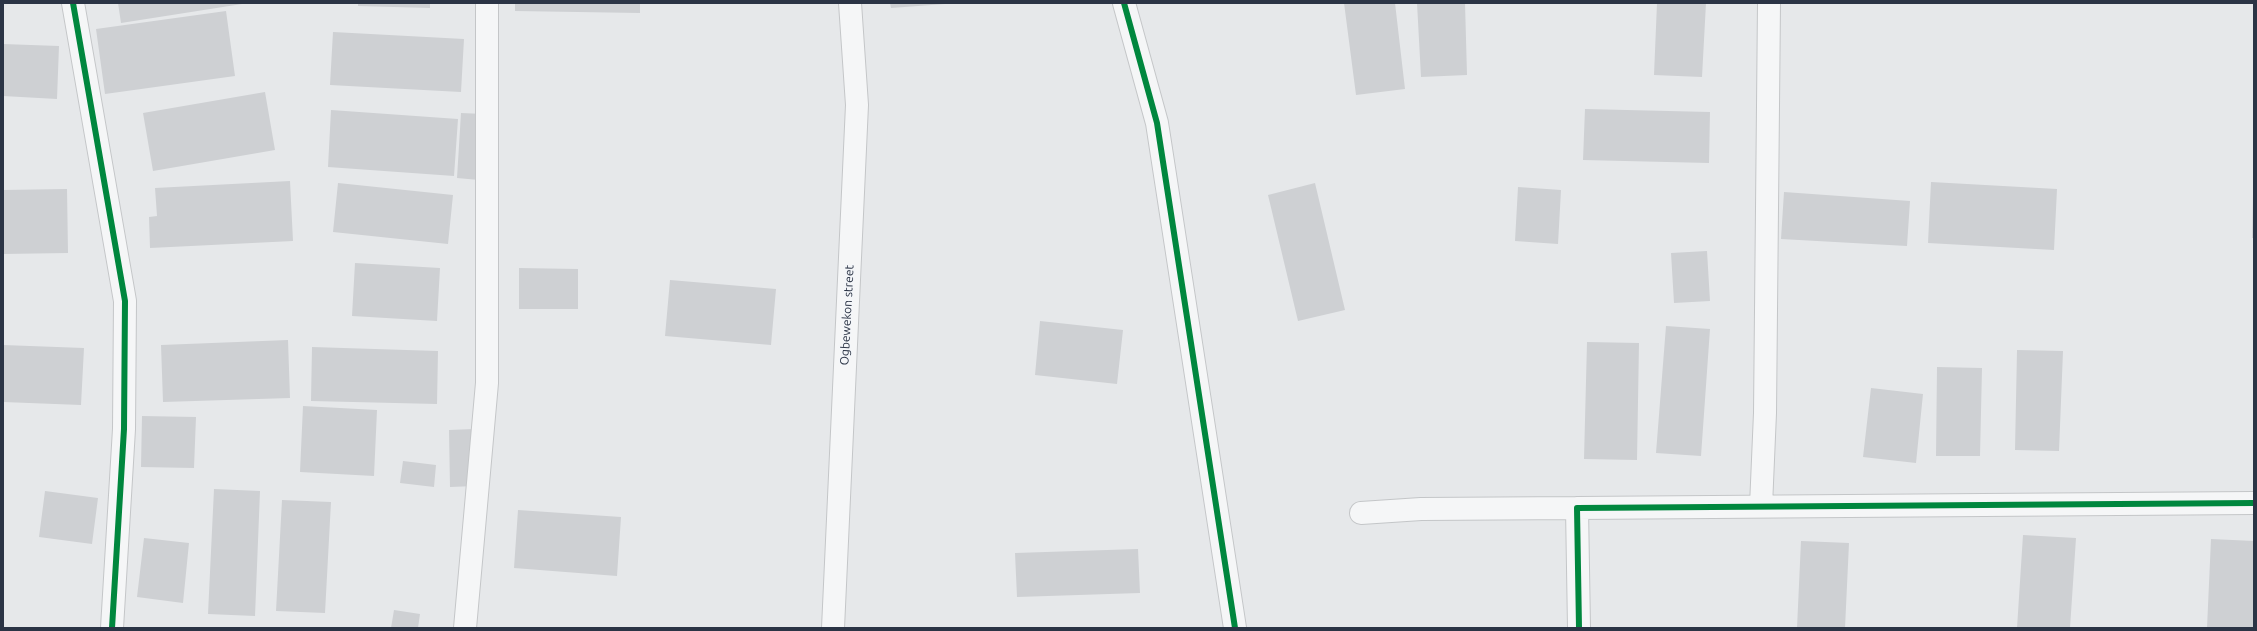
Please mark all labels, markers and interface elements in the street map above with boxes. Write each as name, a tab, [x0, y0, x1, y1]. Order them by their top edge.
street label: Ogbewekon street	[837, 264, 857, 366]

